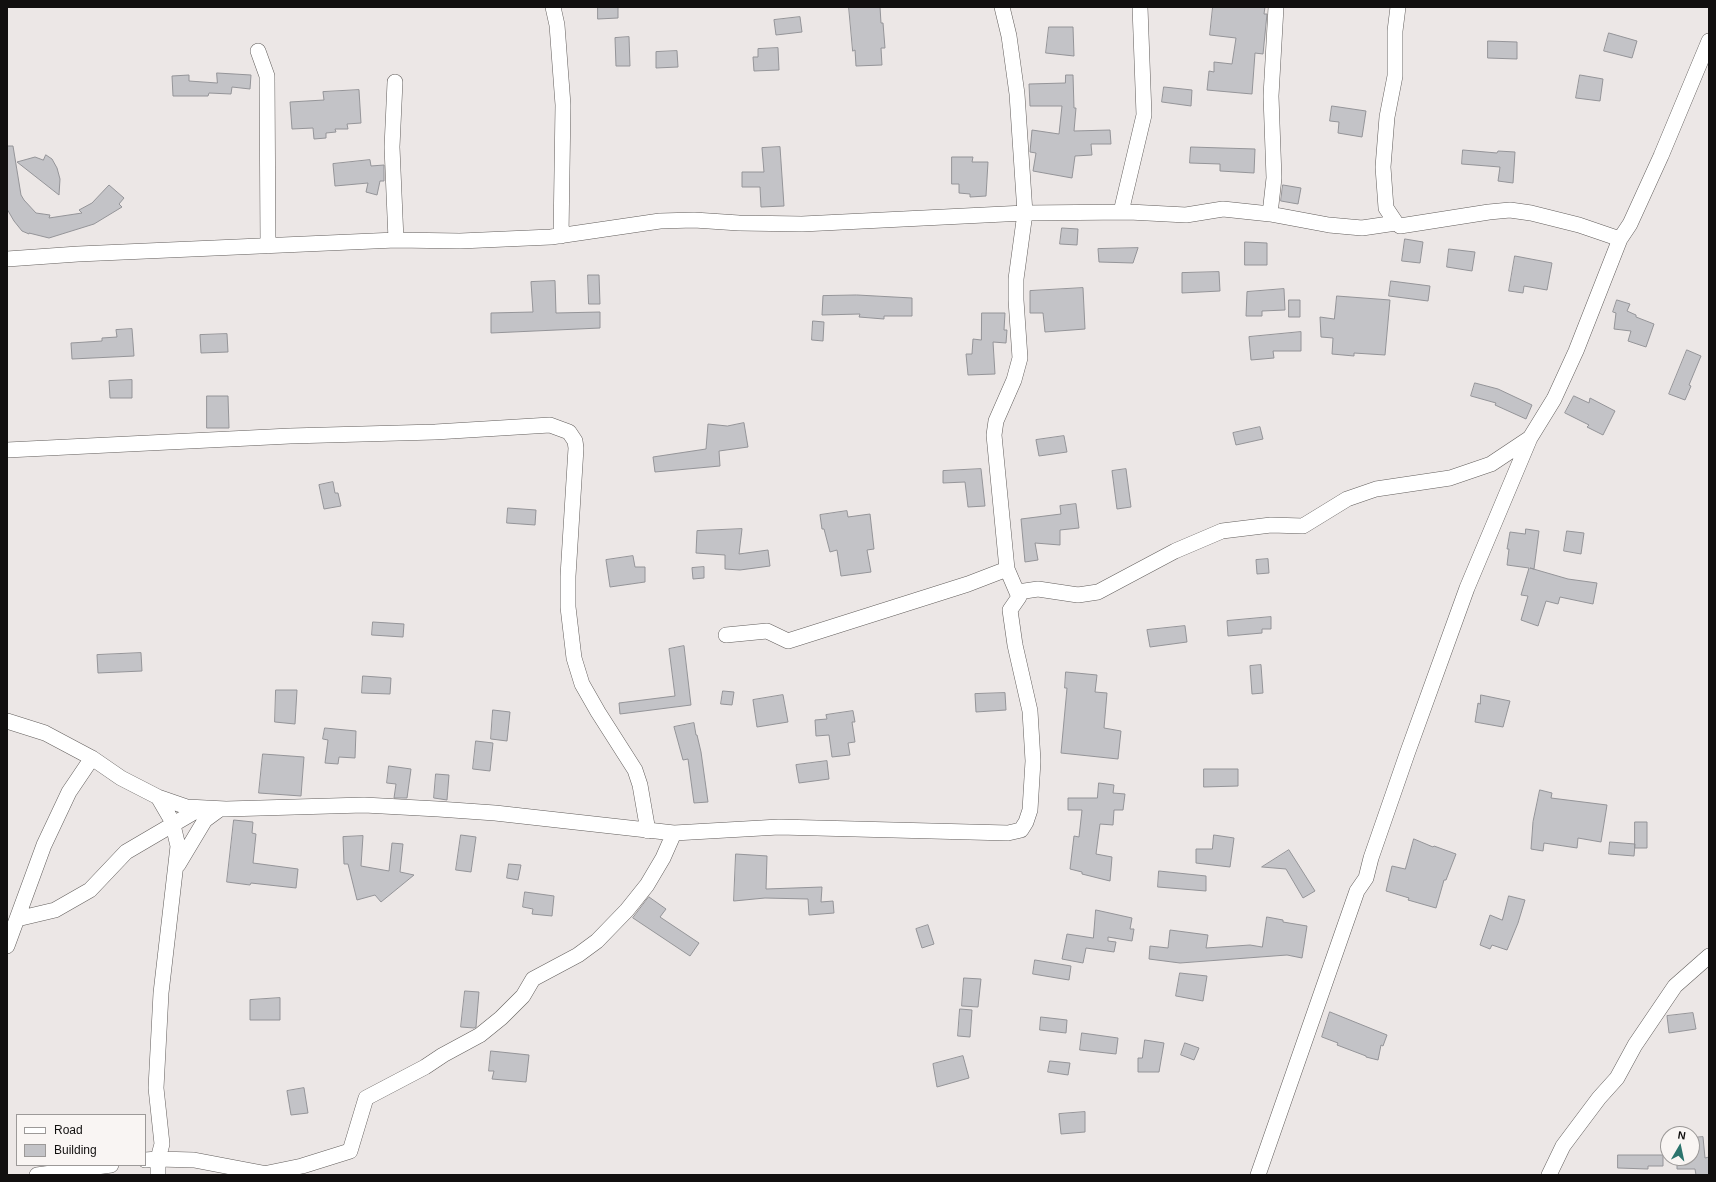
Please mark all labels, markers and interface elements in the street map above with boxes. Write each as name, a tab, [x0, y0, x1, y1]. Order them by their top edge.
legend	[16, 1114, 146, 1166]
text: Road	[54, 1123, 83, 1137]
north arrow	[1660, 1126, 1700, 1166]
text: N	[1677, 1129, 1687, 1142]
text: Building	[54, 1143, 97, 1157]

